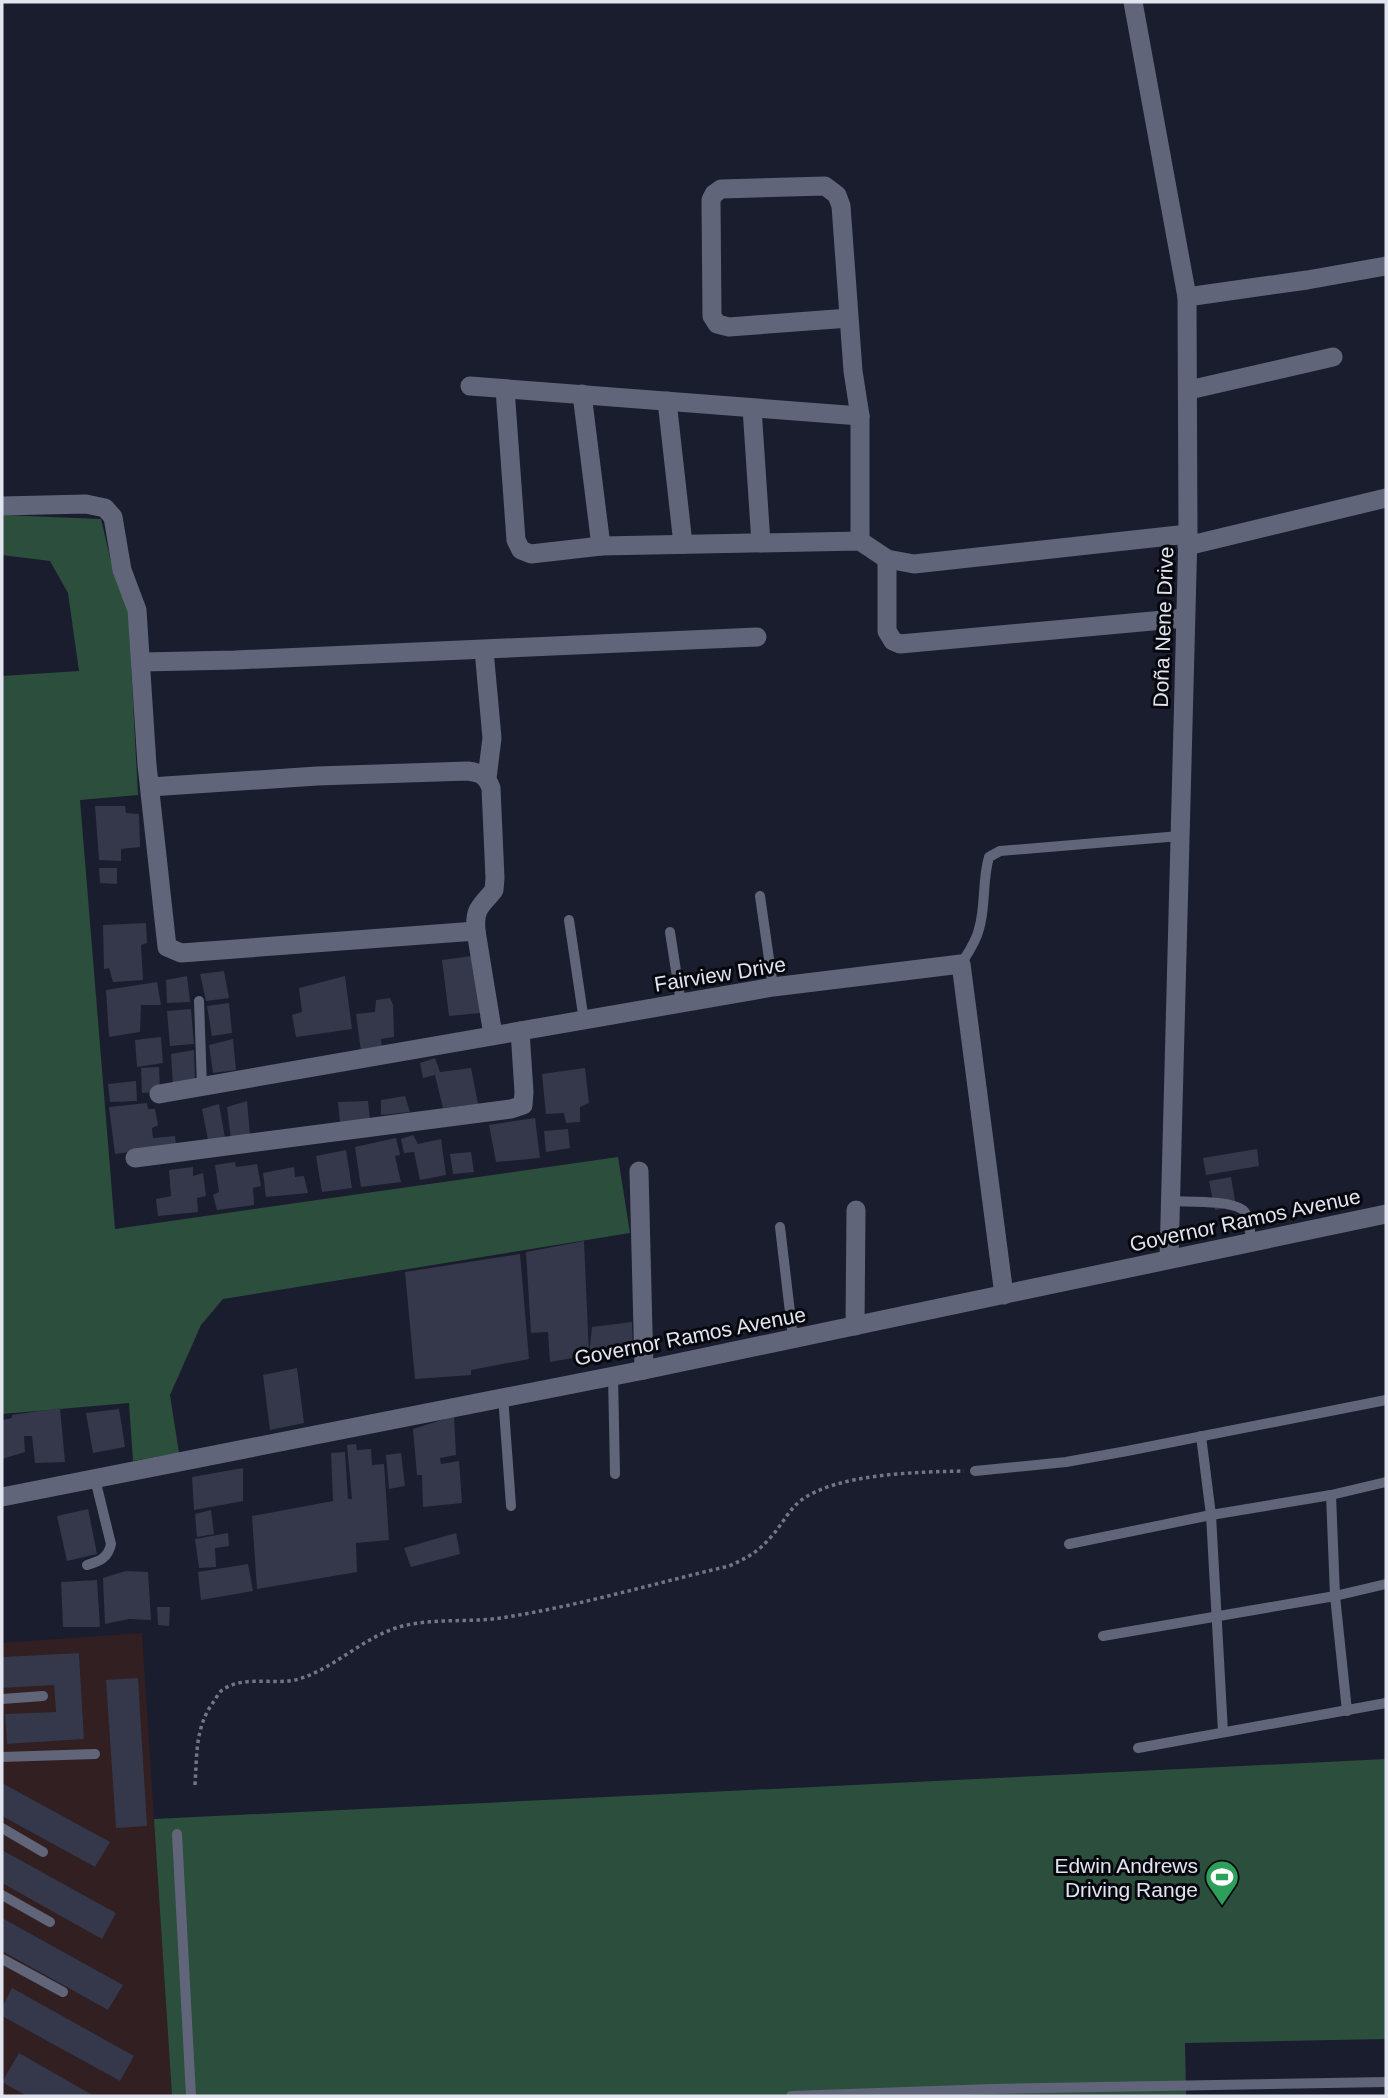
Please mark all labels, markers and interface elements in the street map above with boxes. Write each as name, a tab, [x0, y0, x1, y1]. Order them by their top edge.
street label: Doña Nene Drive	[1149, 546, 1177, 708]
street label: Fairview Drive	[653, 952, 787, 996]
street label: Governor Ramos Avenue	[1127, 1184, 1363, 1256]
street label: Governor Ramos Avenue	[572, 1302, 808, 1370]
place label: Edwin Andrews Driving Range	[1054, 1854, 1198, 1901]
sports icon: Edwin Andrews Driving Range	[1203, 1858, 1241, 1907]

